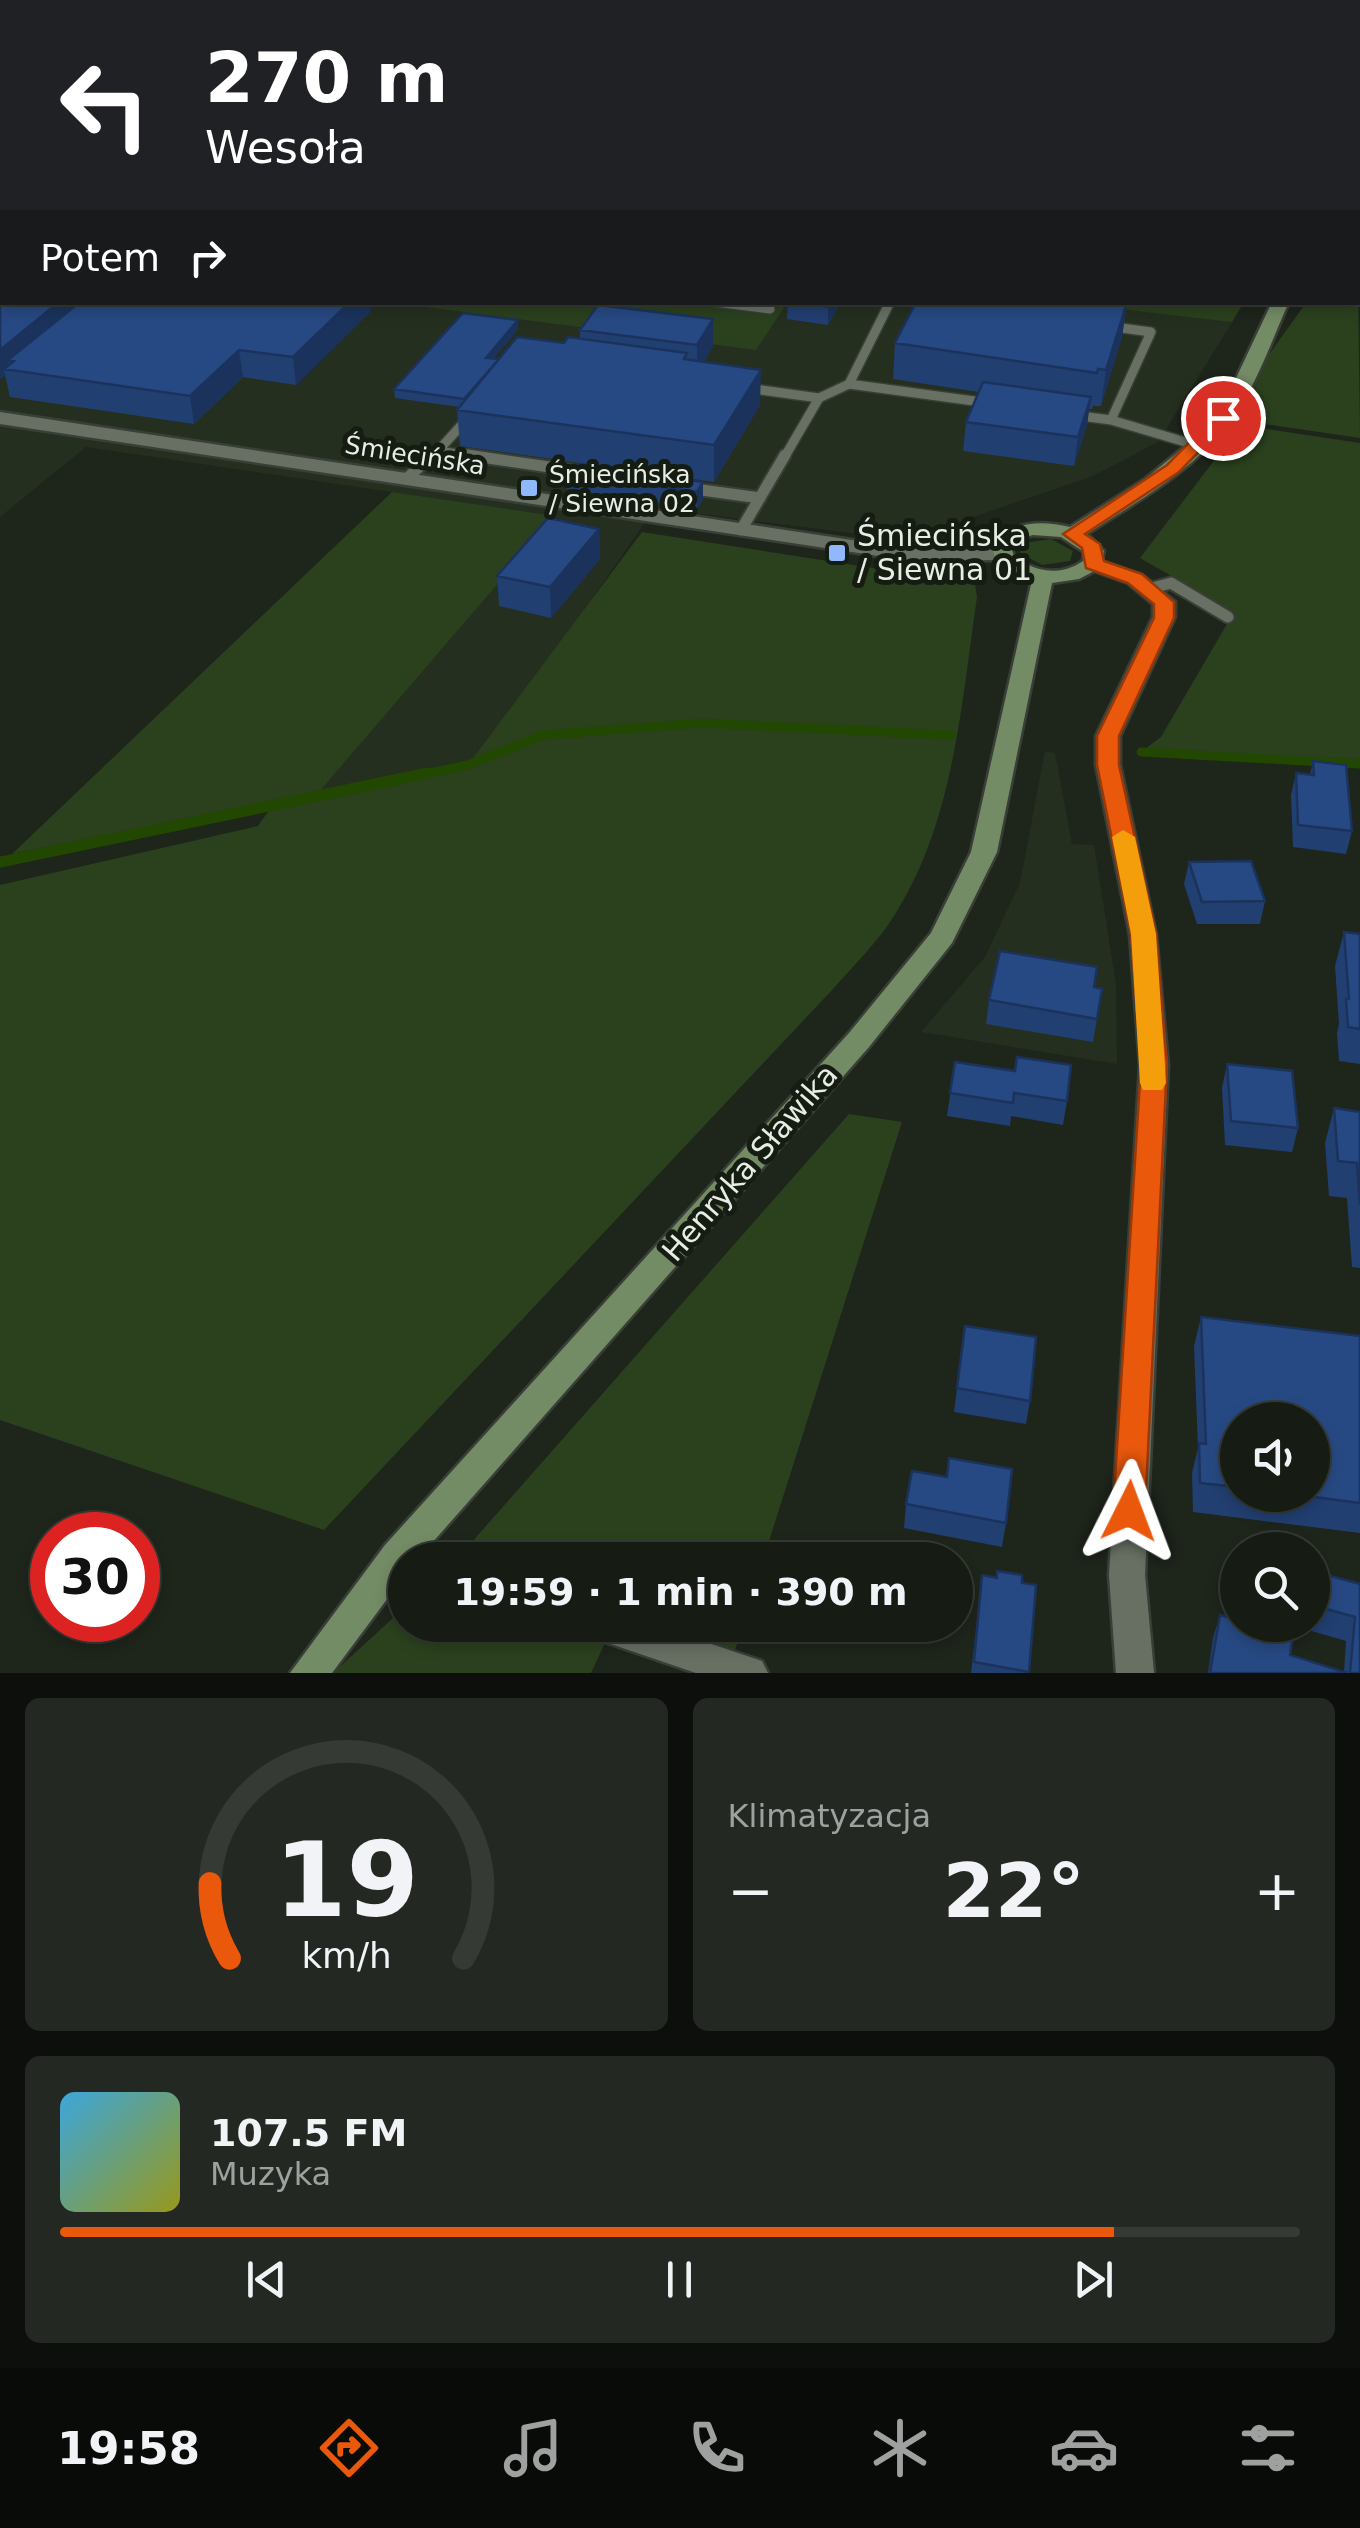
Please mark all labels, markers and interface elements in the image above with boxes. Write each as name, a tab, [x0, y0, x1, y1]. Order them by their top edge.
text: 270 m	[205, 37, 448, 119]
icon: left	[40, 40, 170, 170]
text: Wesoła	[205, 121, 366, 174]
icon: right	[180, 230, 235, 285]
text: Potem	[40, 236, 160, 280]
pin	[1181, 376, 1266, 461]
icon: arrive	[1196, 391, 1251, 446]
street label: Śmiecińska	[343, 429, 487, 481]
place label: Śmiecińska / Siewna 02	[549, 459, 695, 518]
marker: Śmiecińska / Siewna 02	[518, 477, 540, 499]
place label: Śmiecińska / Siewna 01	[857, 517, 1032, 587]
marker: Śmiecińska / Siewna 01	[826, 542, 848, 564]
street label: Henryka Sławika	[655, 1057, 844, 1268]
map controls	[1220, 1402, 1330, 1642]
button: sound	[1220, 1402, 1330, 1512]
position arrow	[1077, 1459, 1181, 1563]
speed limit sign: 30	[30, 1512, 160, 1642]
button: search	[1220, 1532, 1330, 1642]
text: 19:59 · 1 min · 390 m	[453, 1570, 908, 1614]
text: Klimatyzacja	[728, 1797, 931, 1835]
text: 19	[274, 1819, 419, 1941]
text: 22°	[943, 1847, 1085, 1935]
text: −	[728, 1859, 774, 1923]
text: +	[1254, 1859, 1300, 1923]
text: km/h	[301, 1935, 391, 1976]
text: 107.5 FM	[210, 2111, 407, 2155]
text: Muzyka	[210, 2155, 331, 2193]
icon: previous	[239, 2252, 294, 2307]
icon: pause	[652, 2252, 707, 2307]
icon: next	[1066, 2252, 1121, 2307]
icon: directions	[314, 2413, 384, 2483]
icon: music	[498, 2413, 568, 2483]
icon: phone	[682, 2413, 752, 2483]
icon: climate	[865, 2413, 935, 2483]
icon: car	[1049, 2413, 1119, 2483]
icon: filters	[1233, 2413, 1303, 2483]
text: 19:58	[57, 2422, 200, 2475]

